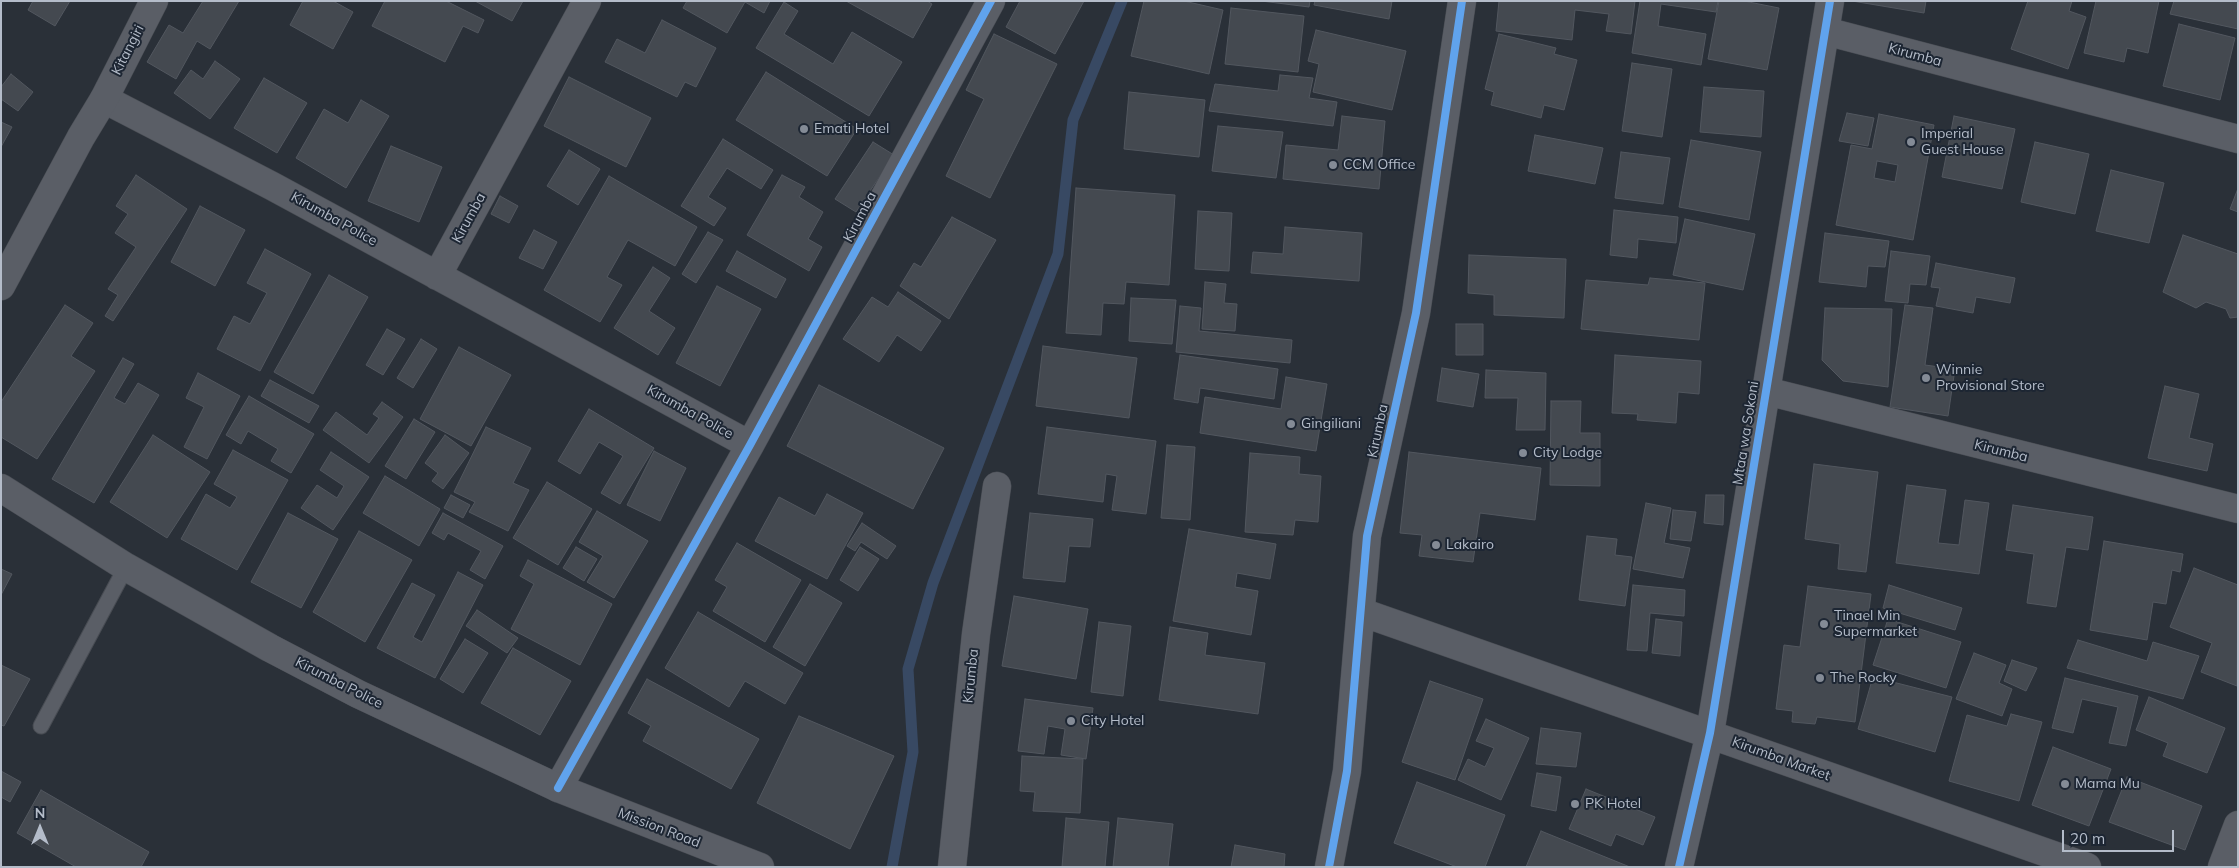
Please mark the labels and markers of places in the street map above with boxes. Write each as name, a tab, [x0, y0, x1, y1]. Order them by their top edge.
place label: Emati Hotel	[814, 121, 889, 137]
marker: Emati Hotel	[798, 123, 810, 135]
place label: Imperial Guest House	[1921, 126, 2004, 158]
marker: Imperial Guest House	[1905, 136, 1917, 148]
place label: CCM Office	[1343, 157, 1415, 173]
marker: CCM Office	[1327, 159, 1339, 171]
place label: Winnie Provisional Store	[1936, 362, 2045, 394]
marker: Winnie Provisional Store	[1920, 372, 1932, 384]
place label: Gingiliani	[1301, 416, 1361, 432]
marker: Gingiliani	[1285, 418, 1297, 430]
place label: City Lodge	[1533, 445, 1602, 461]
marker: City Lodge	[1517, 447, 1529, 459]
place label: Lakairo	[1446, 537, 1494, 553]
marker: Lakairo	[1430, 539, 1442, 551]
place label: Tinael Min Supermarket	[1834, 608, 1917, 640]
marker: Tinael Min Supermarket	[1818, 618, 1830, 630]
place label: The Rocky	[1830, 670, 1897, 686]
marker: The Rocky	[1814, 672, 1826, 684]
place label: City Hotel	[1081, 713, 1144, 729]
marker: City Hotel	[1065, 715, 1077, 727]
place label: Mama Mu	[2075, 776, 2140, 792]
marker: Mama Mu	[2059, 778, 2071, 790]
place label: PK Hotel	[1585, 796, 1641, 812]
marker: PK Hotel	[1569, 798, 1581, 810]

